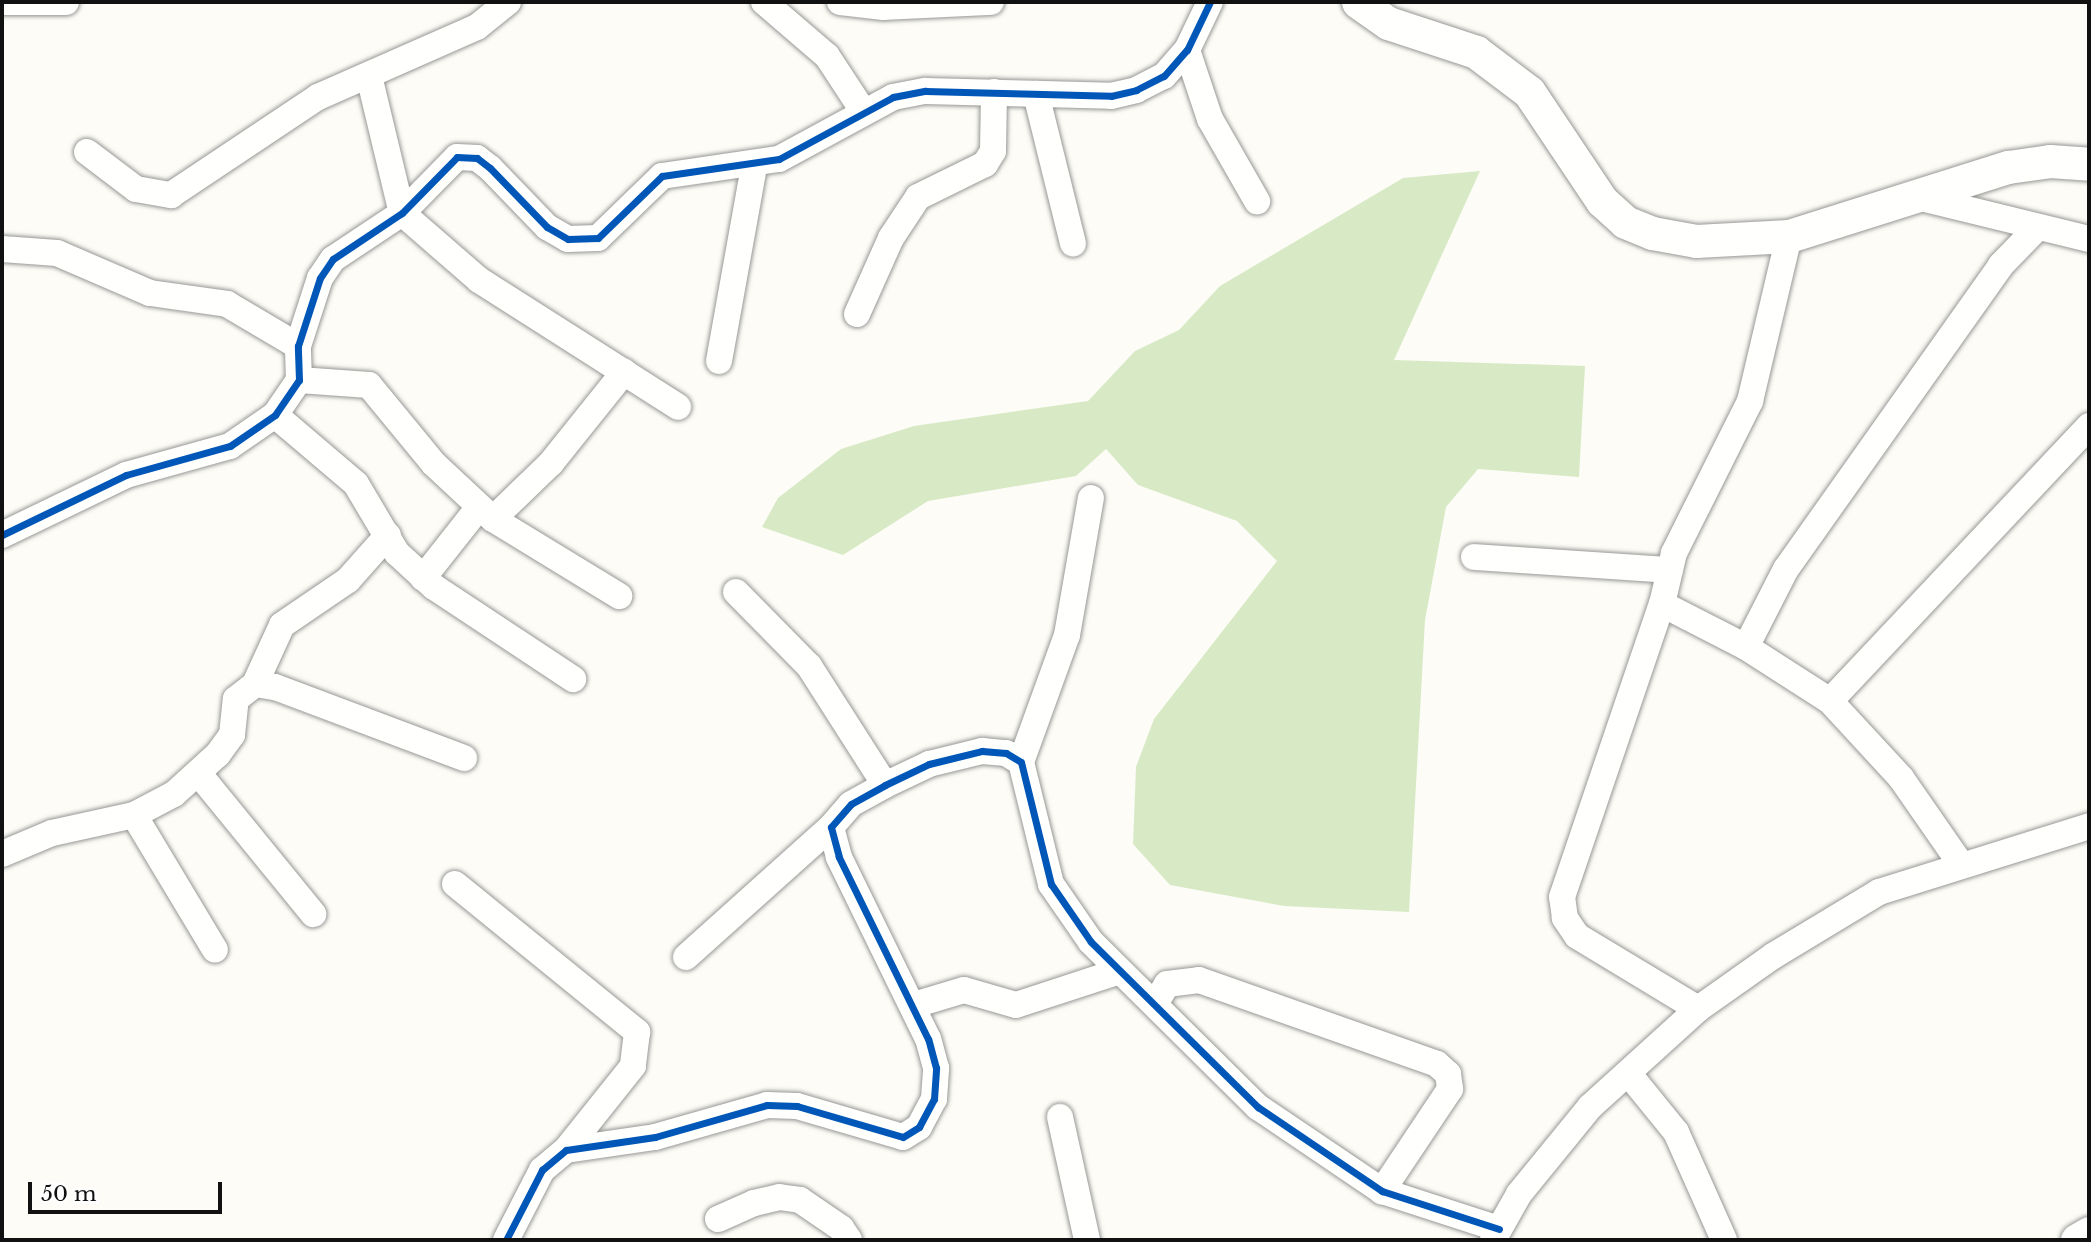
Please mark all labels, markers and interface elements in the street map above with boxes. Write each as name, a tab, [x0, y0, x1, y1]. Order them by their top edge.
scale bar	[32, 1168, 226, 1212]
text: 50 m	[41, 1181, 96, 1207]

